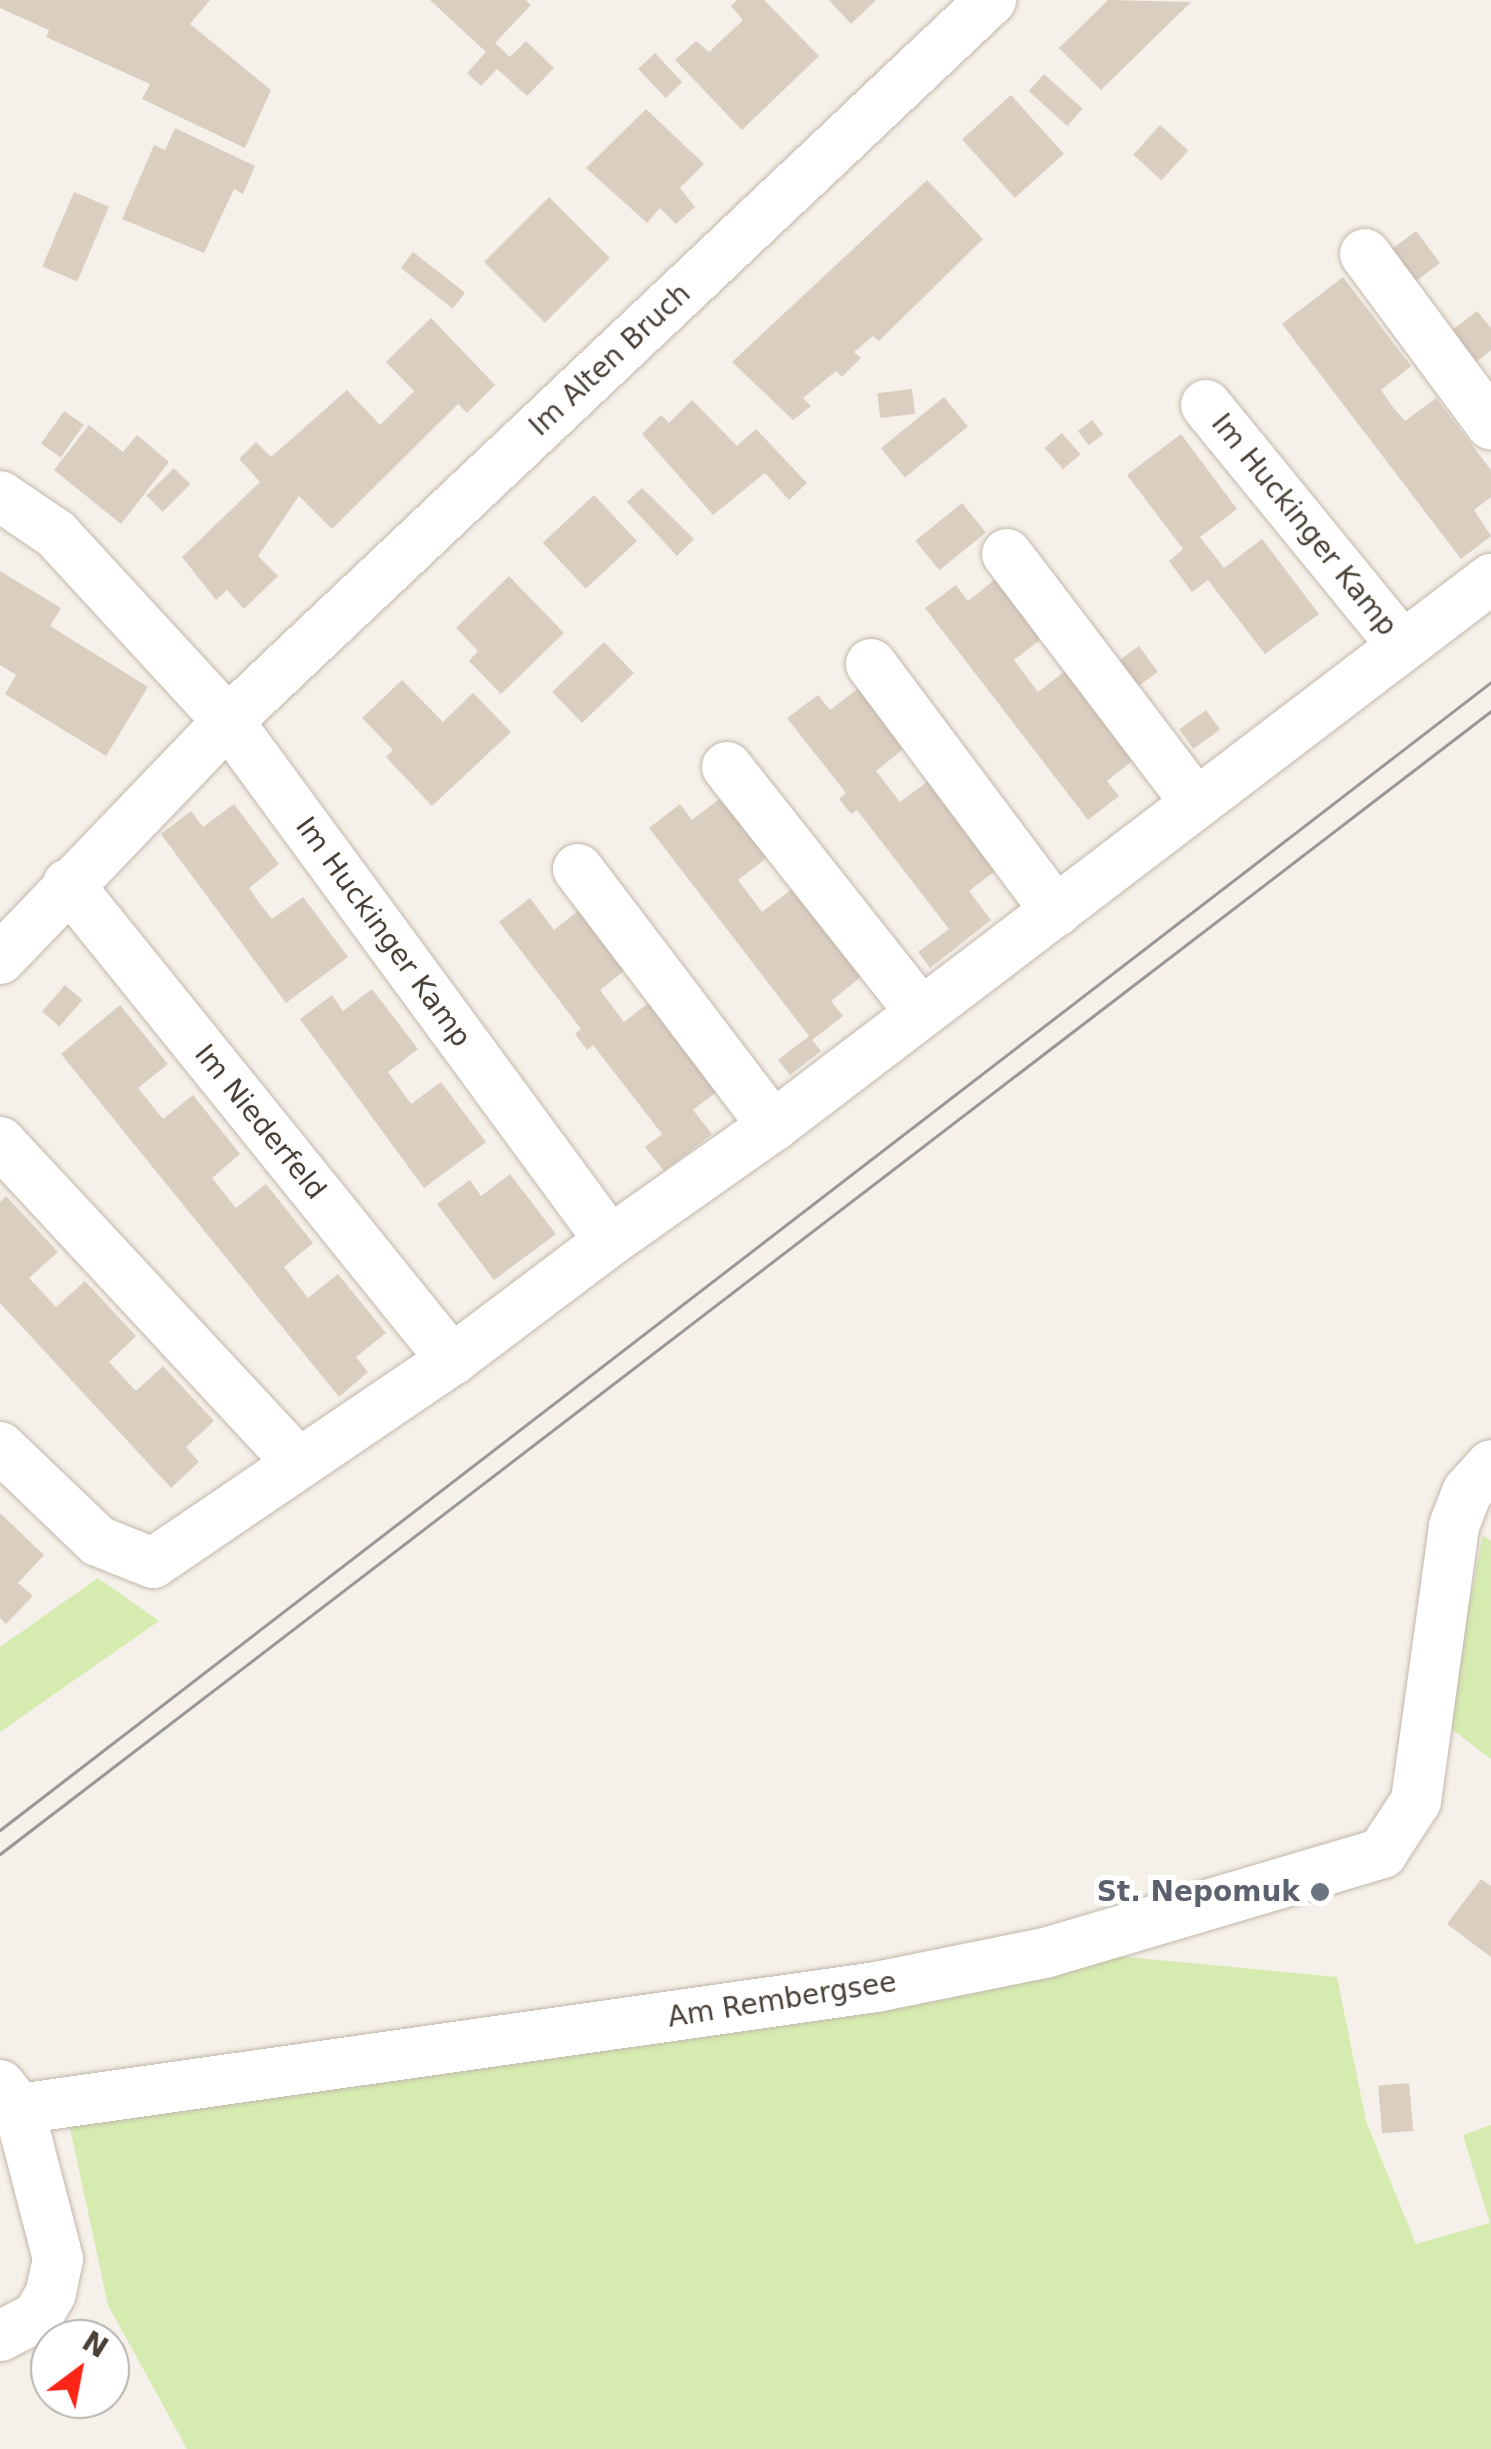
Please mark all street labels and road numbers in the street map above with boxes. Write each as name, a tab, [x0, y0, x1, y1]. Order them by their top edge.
street label: Im Alten Bruch	[523, 277, 697, 443]
street label: Im Huckinger Kamp	[1204, 407, 1404, 643]
street label: Im Huckinger Kamp	[288, 811, 478, 1053]
street label: Im Niederfeld	[187, 1038, 333, 1206]
street label: Am Rembergsee	[665, 1965, 899, 2035]

